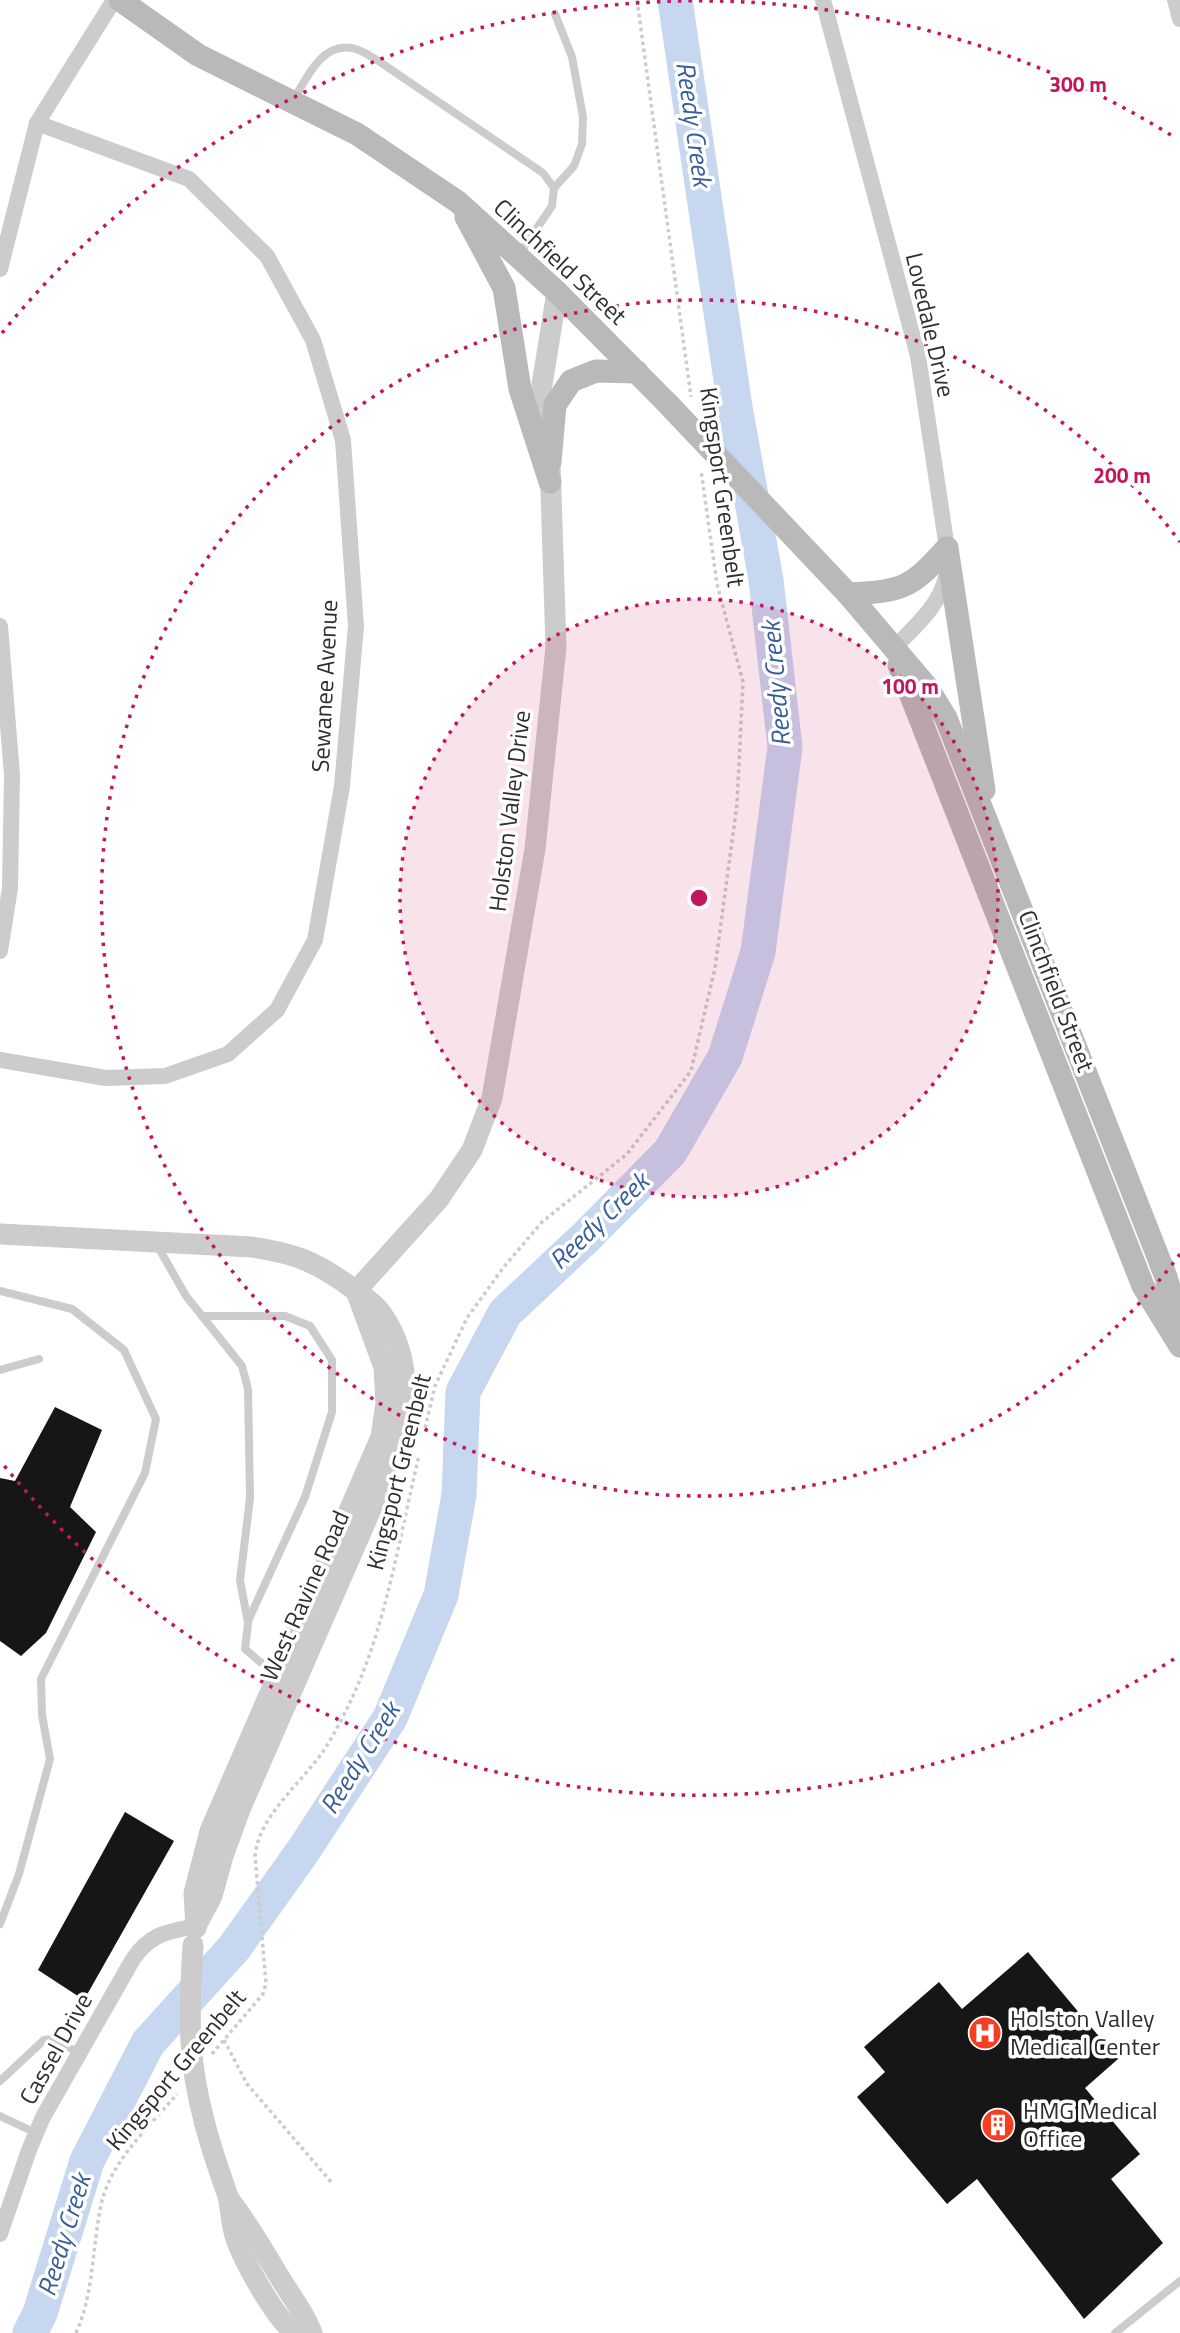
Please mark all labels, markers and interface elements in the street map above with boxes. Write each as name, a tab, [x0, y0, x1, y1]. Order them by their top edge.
water label: Reedy Creek	[666, 59, 723, 192]
text: 300 m	[1049, 68, 1107, 100]
street label: Clinchfield Street	[486, 190, 636, 333]
street label: Lovedale Drive	[897, 249, 965, 401]
street label: Kingsport Greenbelt	[691, 385, 755, 590]
text: 200 m	[1093, 459, 1151, 491]
street label: Sewanee Avenue	[302, 599, 346, 773]
water label: Reedy Creek	[750, 616, 800, 748]
text: 100 m	[881, 670, 939, 702]
street label: Holston Valley Drive	[479, 708, 539, 914]
centre of rings	[687, 886, 711, 910]
street label: Clinchfield Street	[1010, 904, 1105, 1077]
water label: Reedy Creek	[540, 1161, 660, 1278]
street label: Kingsport Greenbelt	[356, 1369, 440, 1574]
street label: West Ravine Road	[250, 1504, 358, 1687]
water label: Reedy Creek	[310, 1691, 411, 1821]
street label: Kingsport Greenbelt	[97, 1980, 254, 2158]
street label: Cassel Drive	[10, 1986, 101, 2111]
place label: Holston Valley Medical Center	[1010, 2000, 1160, 2064]
hospital icon: Holston Valley Medical Center	[966, 2014, 1004, 2052]
place label: HMG Medical Office	[1023, 2092, 1158, 2156]
building icon: HMG Medical Office	[979, 2106, 1017, 2144]
water label: Reedy Creek	[27, 2166, 102, 2301]

